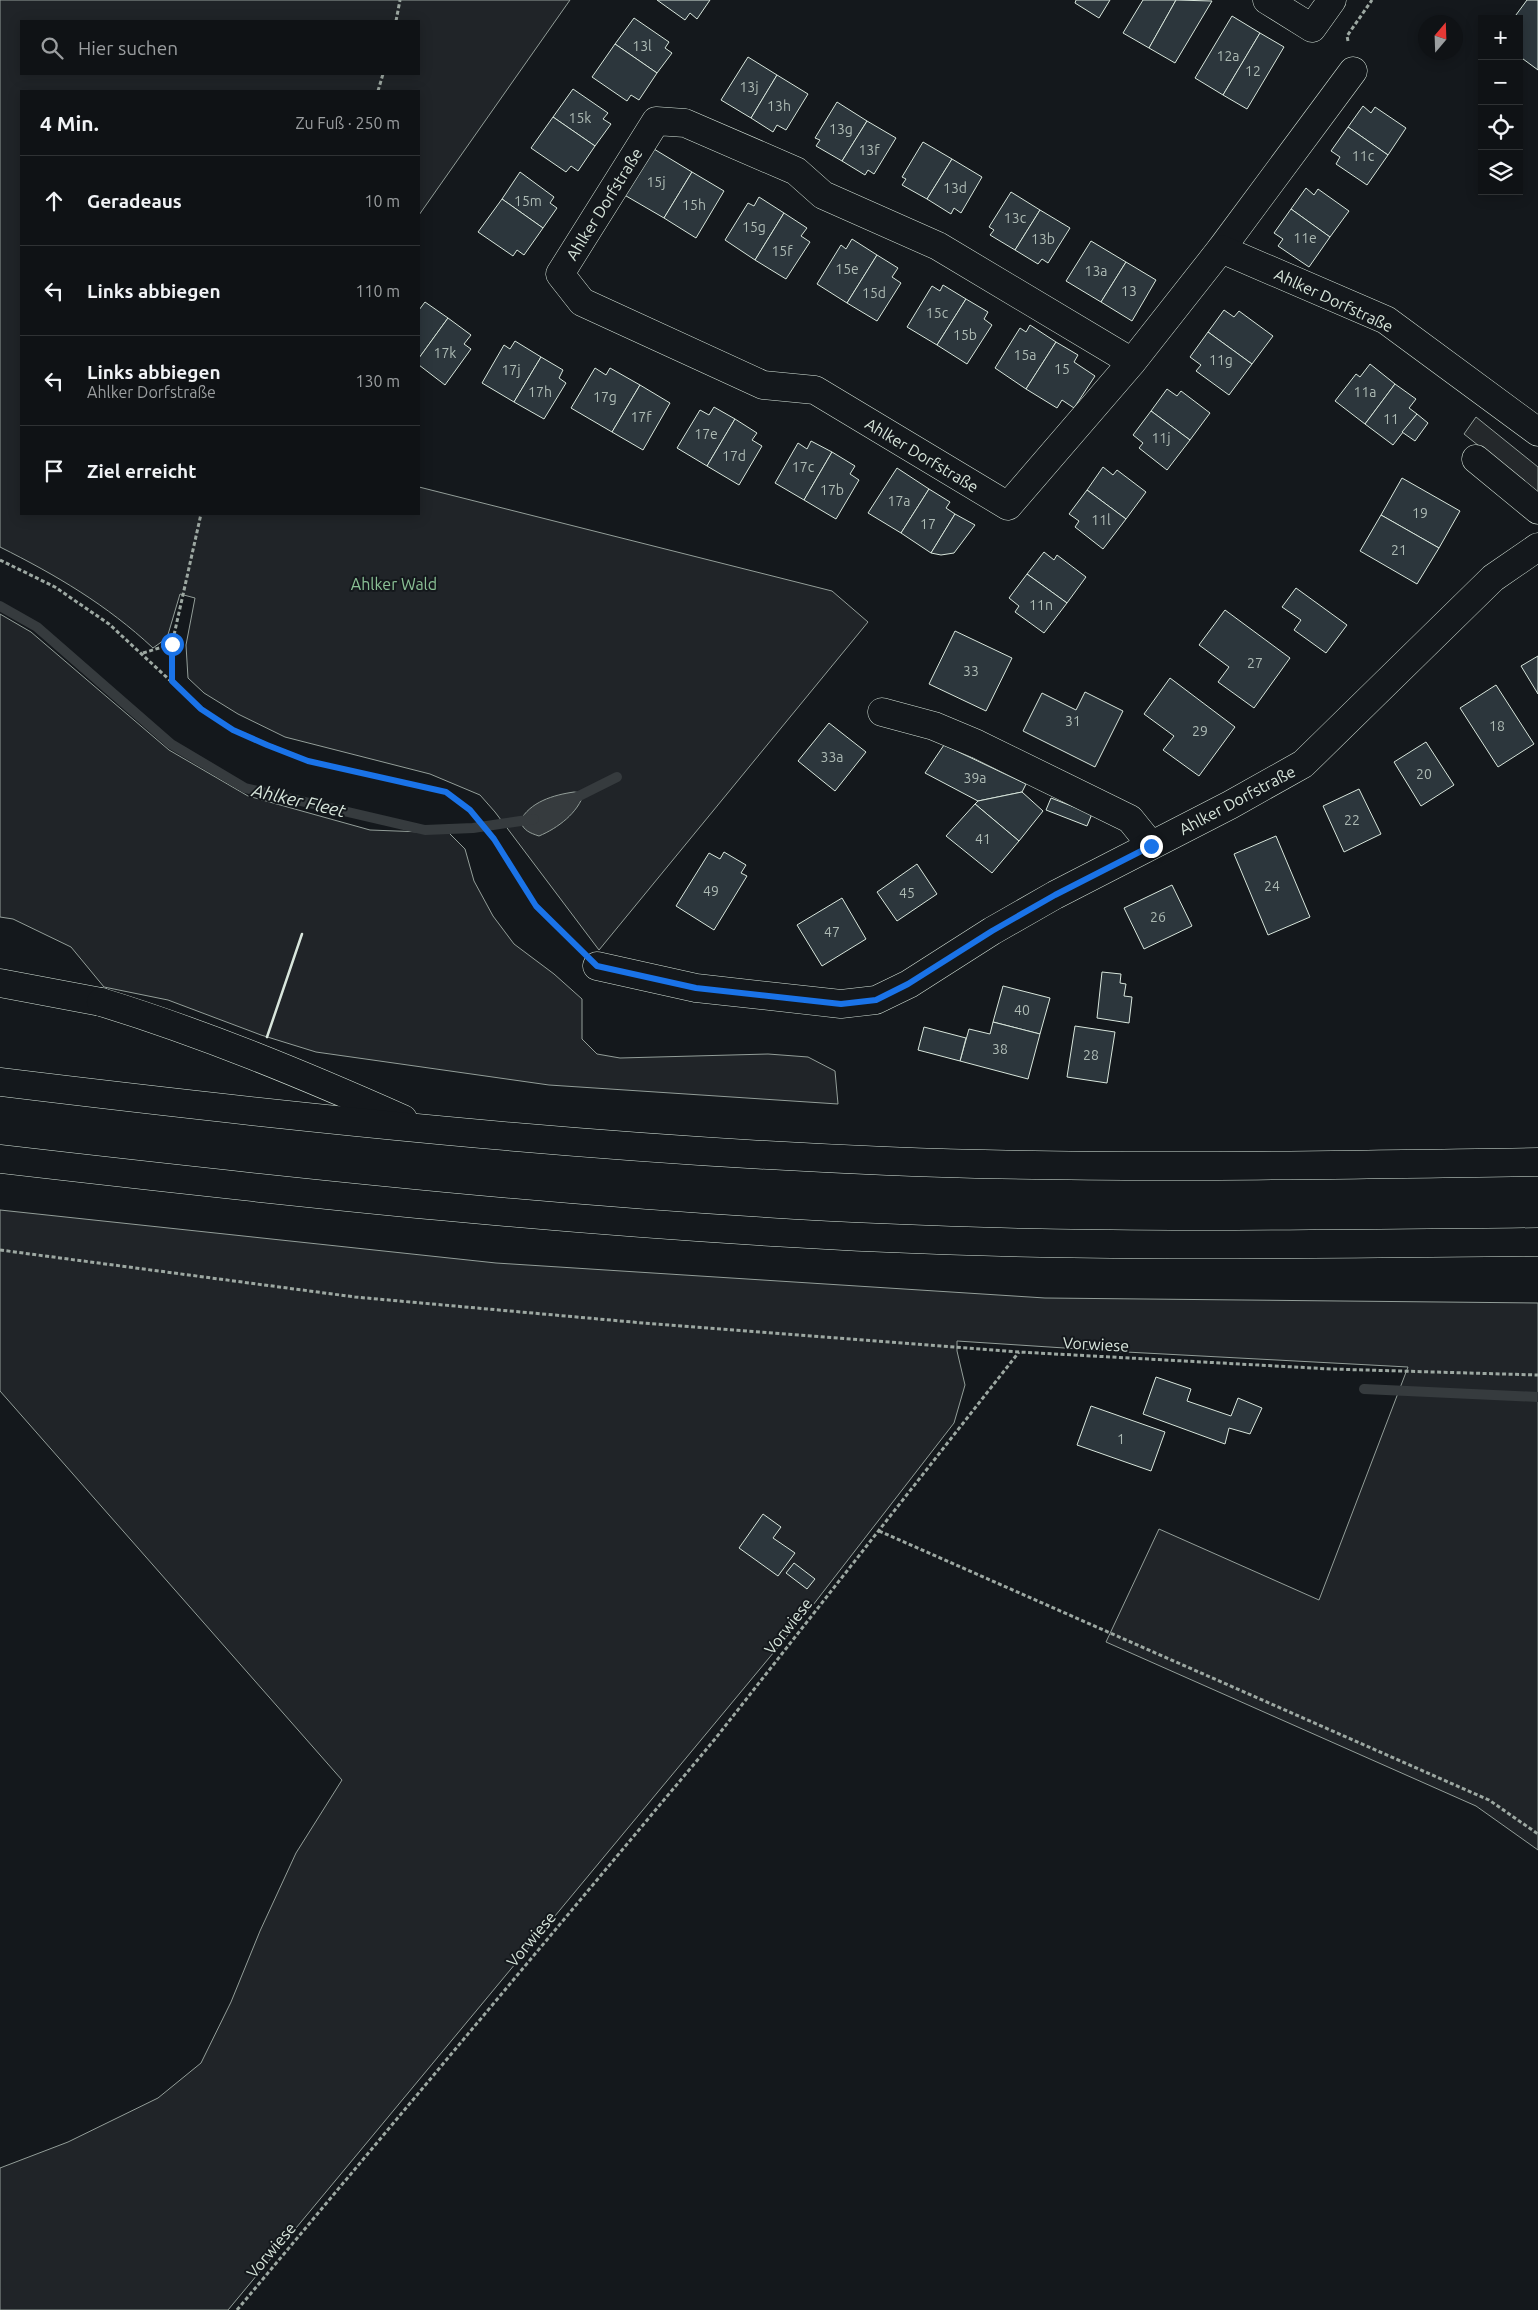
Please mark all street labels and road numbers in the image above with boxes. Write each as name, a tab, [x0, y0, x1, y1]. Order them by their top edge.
street label: Ahlker Dorfstraße	[562, 145, 646, 263]
street label: Ahlker Dorfstraße	[1272, 265, 1396, 335]
street label: Ahlker Dorfstraße	[862, 414, 982, 496]
street label: Ahlker Dorfstraße	[1176, 762, 1298, 838]
street label: Vorwiese	[1062, 1333, 1130, 1355]
street label: Vorwiese	[761, 1594, 815, 1658]
street label: Vorwiese	[503, 1908, 559, 1970]
street label: Vorwiese	[243, 2219, 299, 2281]

